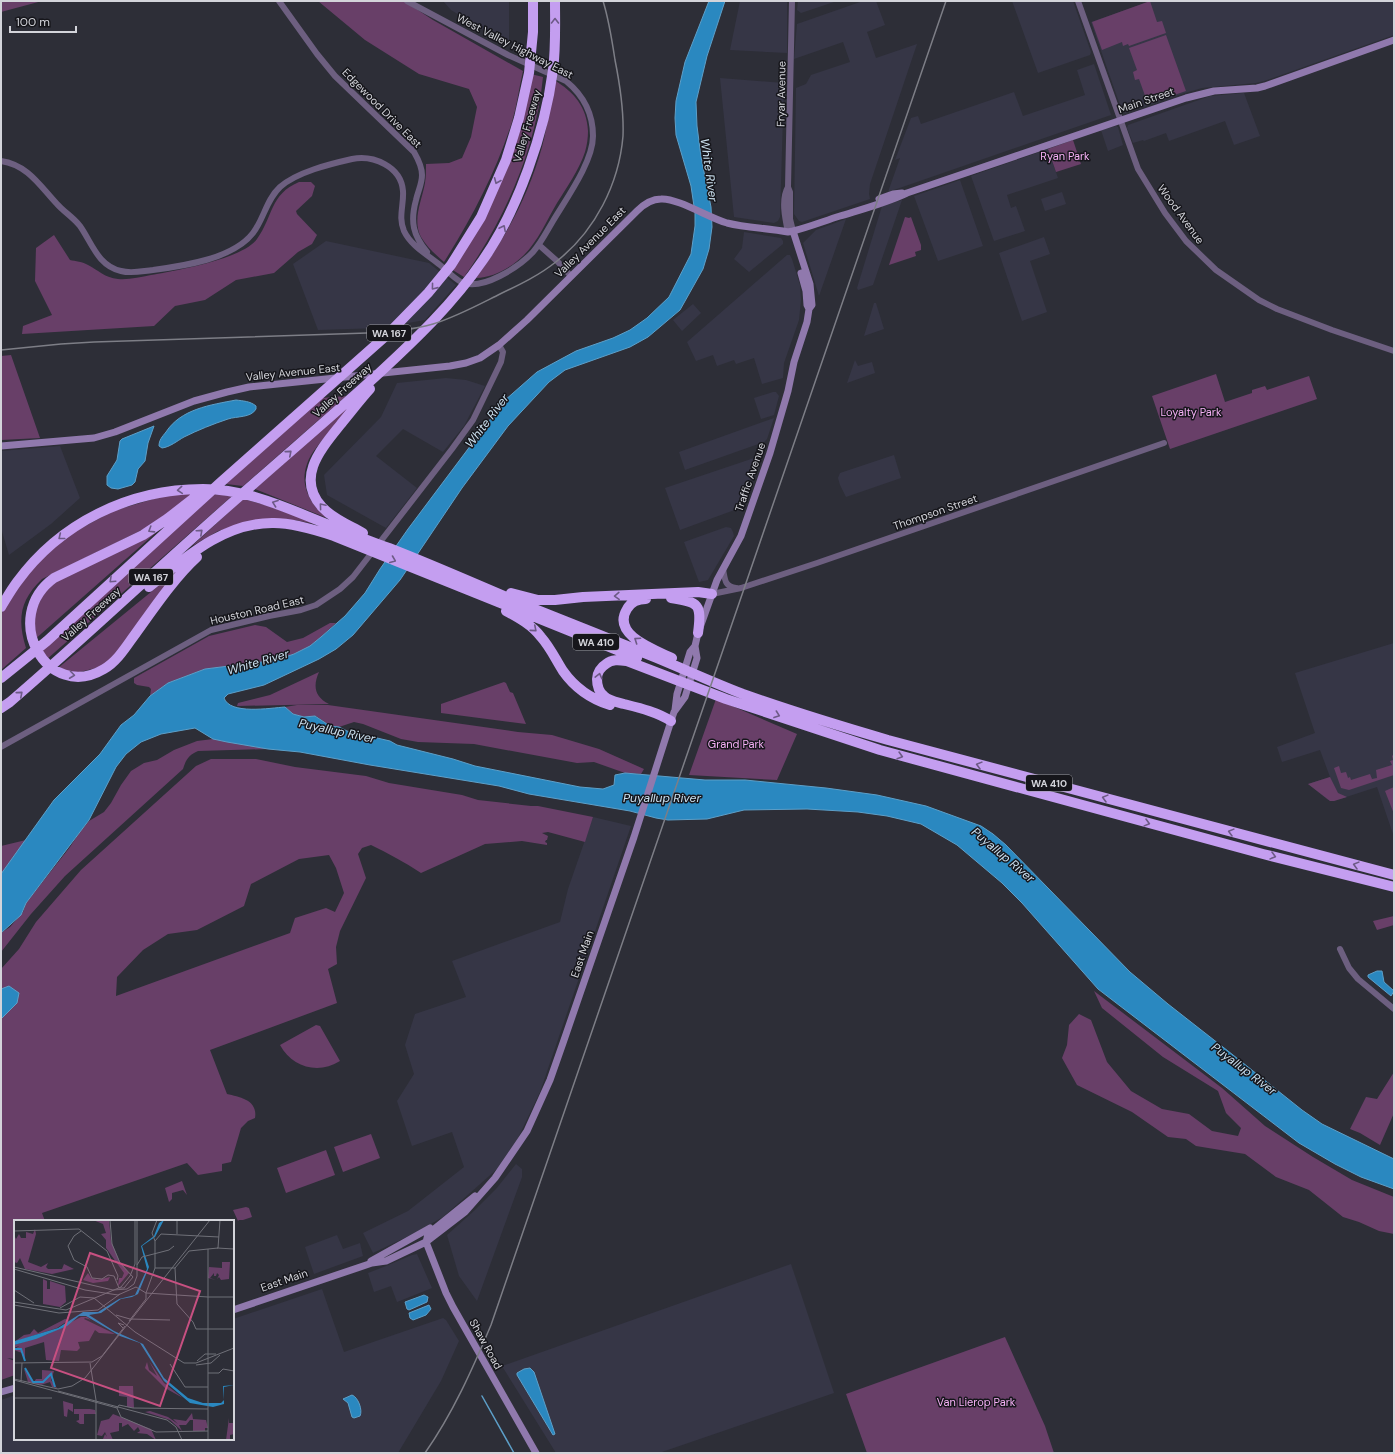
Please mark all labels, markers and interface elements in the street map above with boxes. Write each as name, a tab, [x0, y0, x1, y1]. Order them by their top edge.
scale bar	[10, 8, 76, 34]
street label: West Valley Highway East	[454, 10, 576, 82]
text: 100 m	[16, 14, 50, 30]
one-way arrow	[551, 18, 559, 24]
street label: Fryar Avenue	[773, 61, 789, 127]
street label: Edgewood Drive East	[339, 65, 425, 151]
street label: Main Street	[1116, 84, 1176, 116]
street label: Valley Freeway	[510, 88, 544, 164]
water label: White River	[697, 137, 721, 203]
park label: Ryan Park	[1040, 149, 1090, 163]
one-way arrow	[494, 177, 502, 184]
street label: Wood Avenue	[1155, 181, 1207, 247]
street label: Valley Avenue East	[552, 204, 628, 280]
one-way arrow	[498, 225, 506, 232]
one-way arrow	[431, 282, 438, 289]
road number: WA 167	[367, 325, 411, 341]
street label: Valley Avenue East	[245, 360, 341, 384]
street label: Valley Freeway	[310, 360, 374, 420]
water label: White River	[461, 390, 513, 451]
park label: Loyalty Park	[1161, 405, 1222, 419]
street label: Traffic Avenue	[732, 441, 768, 513]
one-way arrow	[285, 450, 292, 457]
one-way arrow	[177, 486, 183, 495]
street label: Thompson Street	[891, 491, 979, 533]
one-way arrow	[271, 499, 278, 507]
one-way arrow	[319, 504, 326, 511]
one-way arrow	[148, 526, 155, 533]
one-way arrow	[195, 529, 203, 537]
one-way arrow	[58, 532, 65, 539]
one-way arrow	[389, 555, 396, 563]
road number: WA 167	[129, 569, 173, 585]
one-way arrow	[109, 575, 117, 583]
street label: Valley Freeway	[59, 584, 123, 644]
street label: Houston Road East	[209, 592, 305, 628]
one-way arrow	[614, 592, 620, 600]
one-way arrow	[529, 625, 536, 632]
road number: WA 410	[573, 634, 619, 650]
one-way arrow	[635, 637, 642, 644]
water label: White River	[225, 645, 291, 678]
one-way arrow	[69, 671, 75, 680]
one-way arrow	[594, 672, 602, 679]
one-way arrow	[15, 691, 22, 698]
one-way arrow	[773, 710, 780, 719]
water label: Puyallup River	[297, 715, 377, 747]
park label: Grand Park	[708, 737, 765, 751]
one-way arrow	[897, 751, 904, 759]
one-way arrow	[976, 761, 983, 769]
road number: WA 410	[1026, 775, 1072, 791]
water label: Puyallup River	[623, 790, 701, 806]
one-way arrow	[1102, 794, 1109, 803]
one-way arrow	[1144, 818, 1151, 826]
water label: Puyallup River	[968, 824, 1038, 886]
one-way arrow	[1227, 828, 1234, 837]
one-way arrow	[1269, 851, 1276, 860]
one-way arrow	[1353, 861, 1360, 870]
street label: East Main	[567, 929, 597, 979]
water label: Puyallup River	[1208, 1039, 1280, 1099]
inset map	[14, 1220, 234, 1440]
street label: East Main	[259, 1265, 309, 1295]
street label: Shaw Road	[466, 1316, 506, 1372]
park label: Van Lierop Park	[937, 1395, 1016, 1409]

